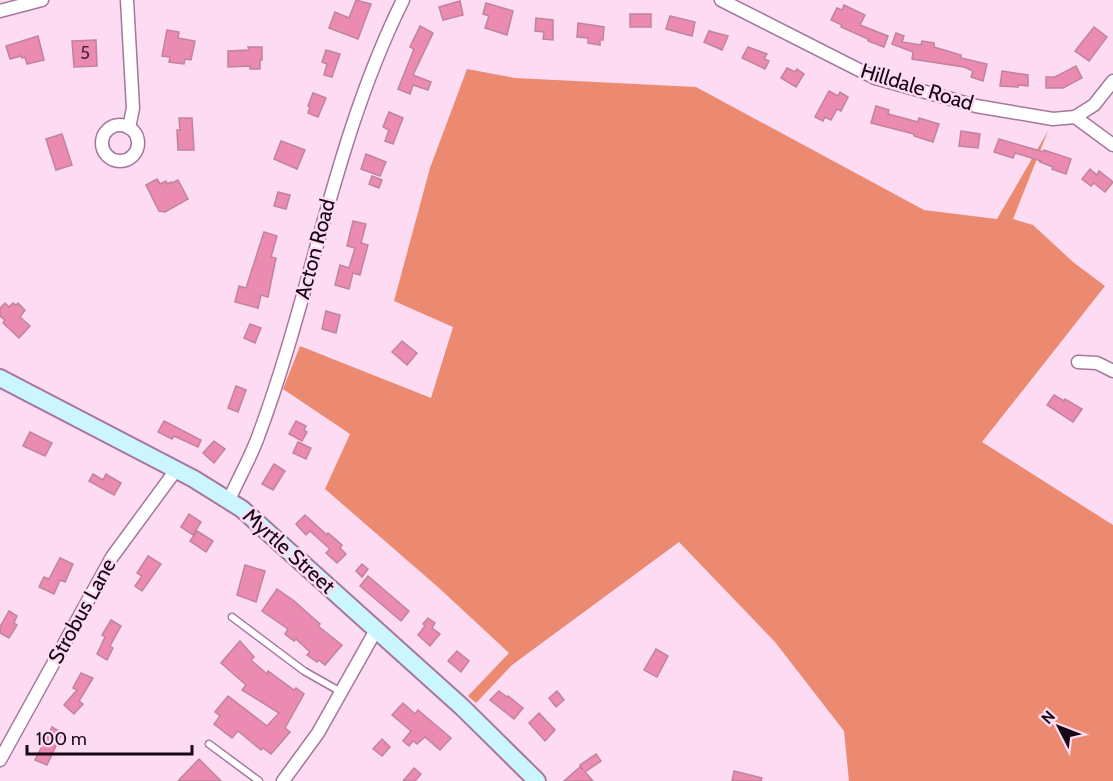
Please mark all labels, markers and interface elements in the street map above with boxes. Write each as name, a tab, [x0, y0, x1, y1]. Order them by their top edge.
house number: 5	[80, 42, 90, 64]
street label: Hilldale Road	[858, 58, 977, 116]
street label: Acton Road	[289, 196, 340, 302]
street label: Myrtle Street	[238, 503, 340, 598]
street label: Strobus Lane	[42, 554, 121, 668]
north arrow	[1029, 697, 1089, 757]
text: N	[1037, 707, 1059, 728]
scale bar	[27, 718, 192, 756]
text: 100 m	[36, 728, 87, 750]

